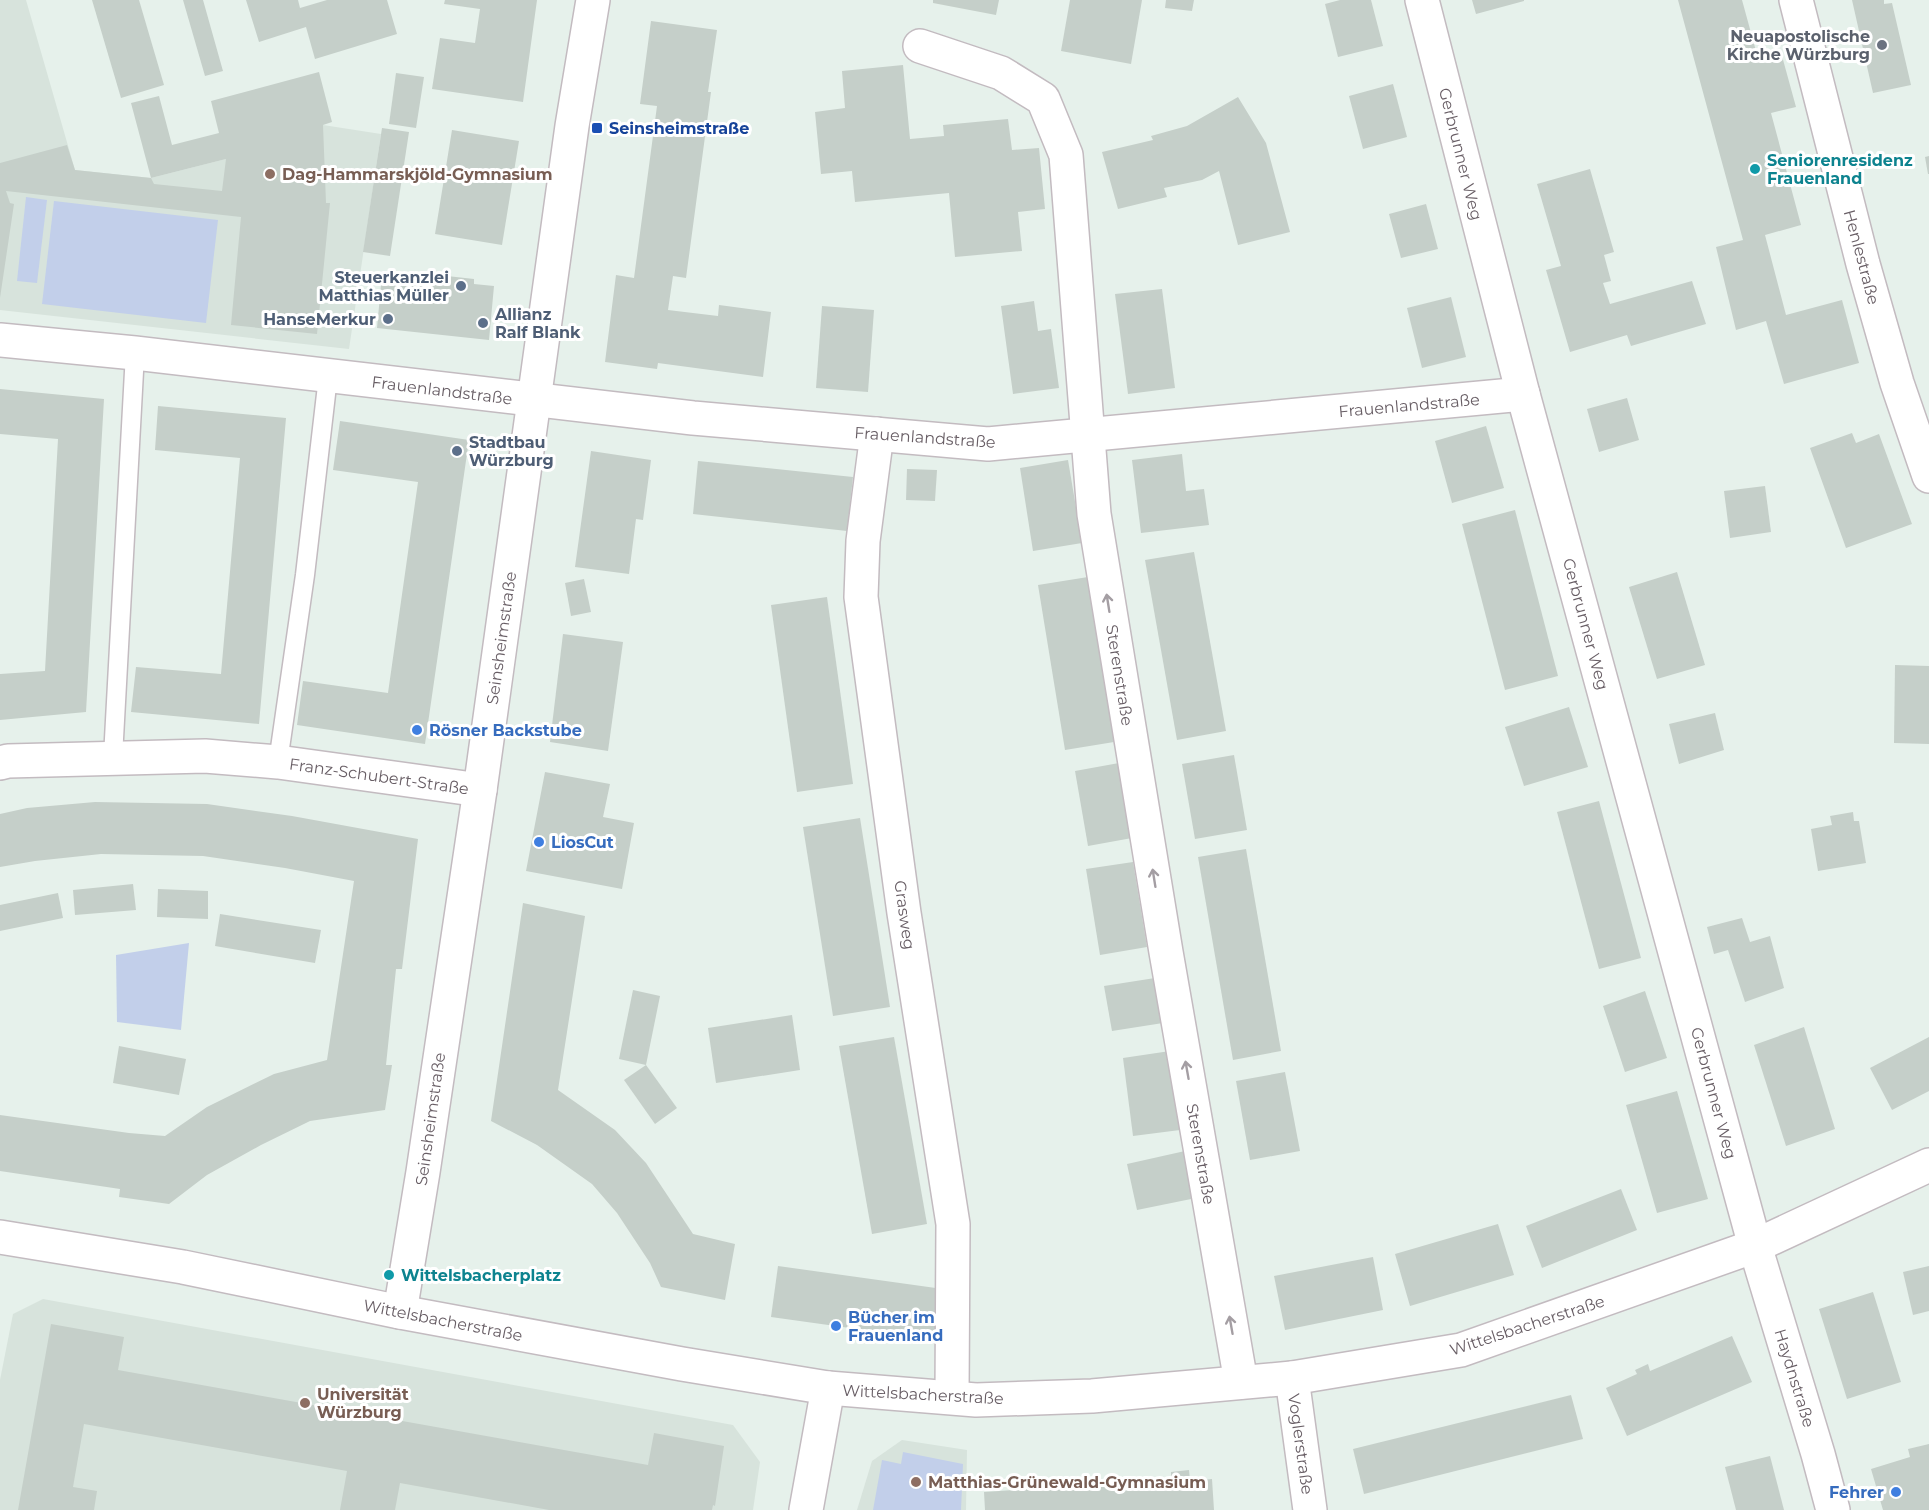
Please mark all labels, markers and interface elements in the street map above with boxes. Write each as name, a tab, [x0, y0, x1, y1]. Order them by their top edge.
place label: Neuapostolische Kirche Würzburg	[1727, 27, 1870, 64]
marker: Neuapostolische Kirche Würzburg	[1875, 38, 1889, 52]
street label: Gerbrunner Weg	[1435, 86, 1486, 222]
place label: Seinsheimstraße	[609, 119, 749, 138]
marker: Seinsheimstraße	[590, 121, 604, 135]
place label: Seniorenresidenz Frauenland	[1767, 151, 1913, 188]
marker: Seniorenresidenz Frauenland	[1748, 162, 1762, 176]
place label: Dag-Hammarskjöld-Gymnasium	[282, 165, 553, 184]
marker: Dag-Hammarskjöld-Gymnasium	[263, 167, 277, 181]
street label: Henlestraße	[1840, 208, 1883, 307]
place label: Steuerkanzlei Matthias Müller	[318, 268, 449, 305]
marker: Steuerkanzlei Matthias Müller	[454, 279, 468, 293]
place label: Allianz Ralf Blank	[494, 305, 581, 342]
place label: HanseMerkur	[263, 310, 376, 329]
marker: HanseMerkur	[381, 312, 395, 326]
marker: Allianz Ralf Blank	[476, 316, 490, 330]
street label: Frauenlandstraße	[370, 372, 513, 409]
street label: Frauenlandstraße	[1338, 390, 1480, 421]
street label: Frauenlandstraße	[854, 423, 996, 452]
place label: Stadtbau Würzburg	[469, 433, 554, 470]
marker: Stadtbau Würzburg	[450, 444, 464, 458]
street label: Gerbrunner Weg	[1559, 556, 1612, 692]
street label: Seinsheimstraße	[483, 570, 520, 706]
one-way arrow	[1103, 594, 1114, 613]
street label: Sterenstraße	[1102, 623, 1137, 727]
place label: Rösner Backstube	[429, 721, 582, 740]
marker: Rösner Backstube	[410, 723, 424, 737]
street label: Franz-Schubert-Straße	[288, 754, 470, 799]
place label: LiosCut	[551, 833, 614, 852]
marker: LiosCut	[532, 835, 546, 849]
one-way arrow	[1148, 869, 1159, 888]
street label: Grasweg	[890, 879, 919, 951]
street label: Gerbrunner Weg	[1687, 1025, 1740, 1161]
street label: Seinsheimstraße	[412, 1051, 449, 1187]
one-way arrow	[1181, 1061, 1192, 1081]
street label: Sterenstraße	[1182, 1102, 1219, 1206]
place label: Wittelsbacherplatz	[401, 1266, 561, 1285]
marker: Wittelsbacherplatz	[382, 1268, 396, 1282]
street label: Wittelsbacherstraße	[1447, 1291, 1607, 1360]
street label: Wittelsbacherstraße	[362, 1296, 524, 1345]
place label: Bücher im Frauenland	[848, 1308, 943, 1345]
one-way arrow	[1225, 1315, 1236, 1335]
marker: Bücher im Frauenland	[829, 1319, 843, 1333]
street label: Haydnstraße	[1771, 1327, 1819, 1430]
street label: Wittelsbacherstraße	[842, 1381, 1004, 1408]
place label: Universität Würzburg	[317, 1385, 409, 1422]
street label: Voglerstraße	[1284, 1392, 1317, 1496]
marker: Universität Würzburg	[298, 1396, 312, 1410]
place label: Matthias-Grünewald-Gymnasium	[928, 1473, 1206, 1492]
marker: Matthias-Grünewald-Gymnasium	[909, 1475, 923, 1489]
place label: Fehrer	[1829, 1483, 1884, 1502]
marker: Fehrer	[1889, 1485, 1903, 1499]

